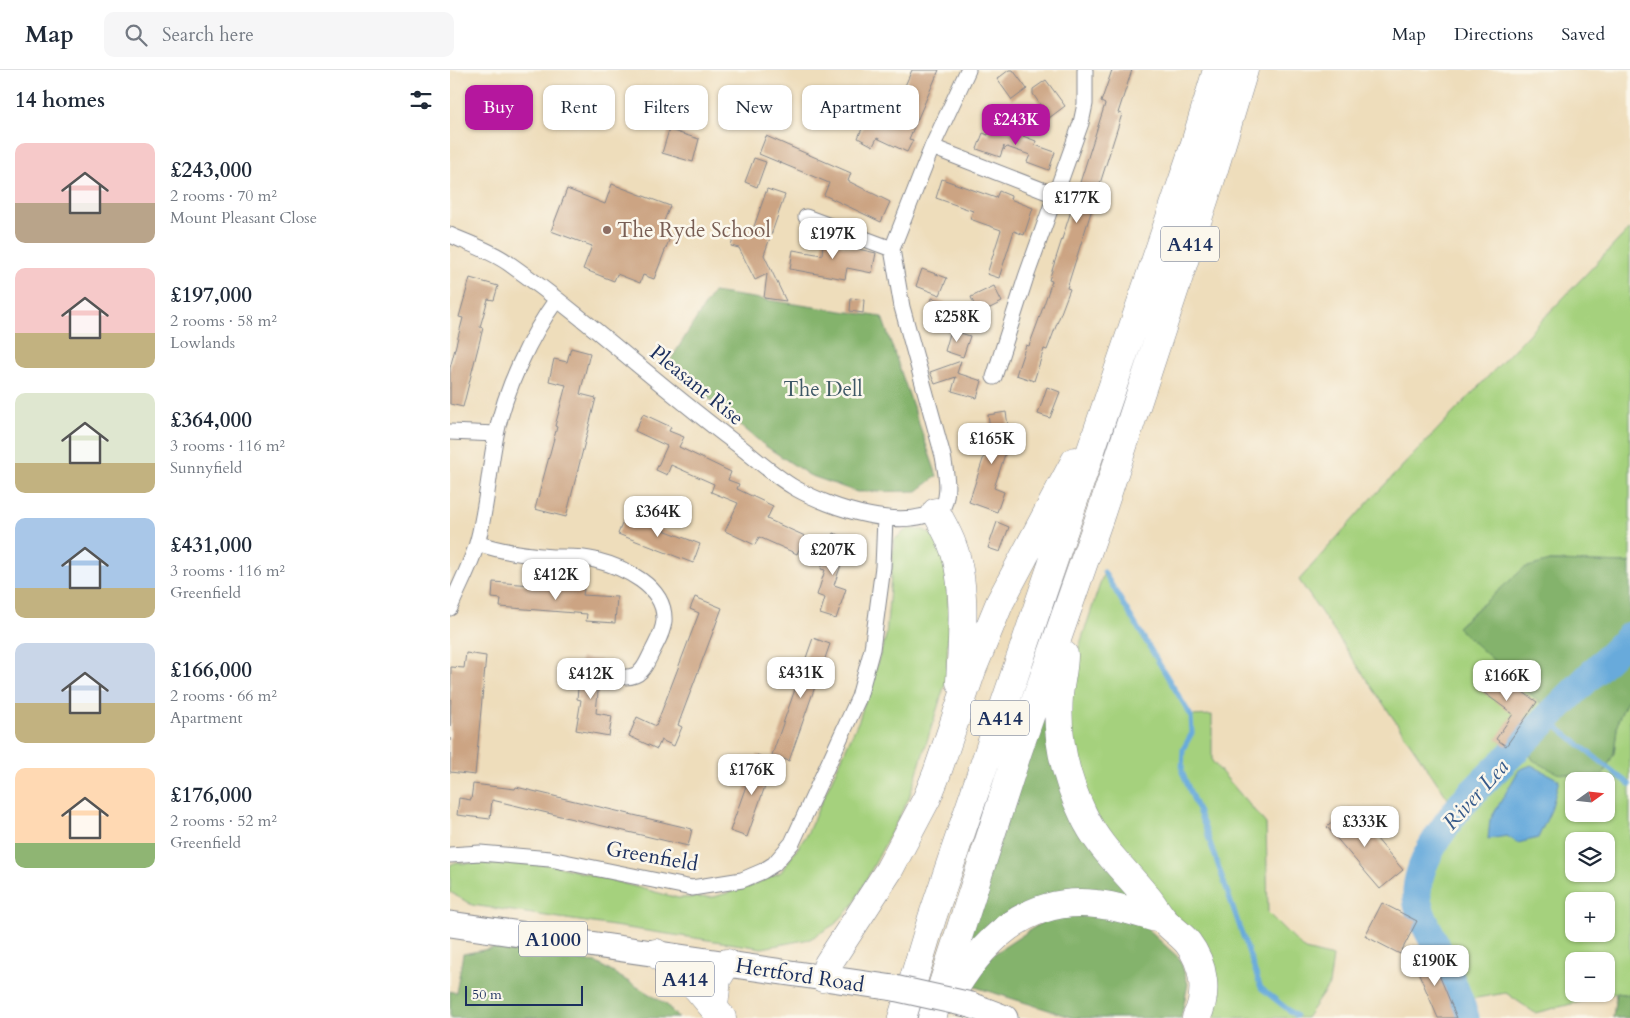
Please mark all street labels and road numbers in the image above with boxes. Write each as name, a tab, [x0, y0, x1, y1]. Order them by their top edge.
road number: A414	[1161, 226, 1219, 262]
street label: Pleasant Rise	[643, 338, 750, 432]
road number: A414	[971, 700, 1029, 736]
street label: Greenfield	[604, 834, 700, 879]
road number: A1000	[519, 922, 587, 956]
street label: Hertford Road	[734, 951, 866, 1000]
road number: A414	[656, 962, 714, 996]

